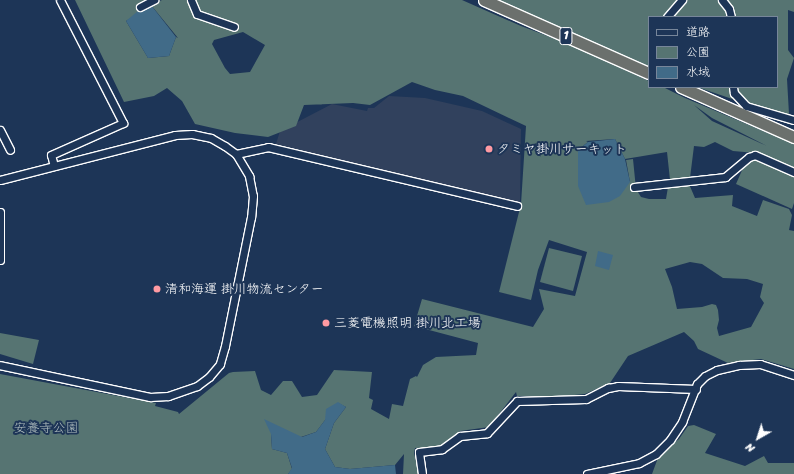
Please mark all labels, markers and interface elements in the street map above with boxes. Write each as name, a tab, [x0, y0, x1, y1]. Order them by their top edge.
legend	[648, 16, 778, 88]
text: 道路	[686, 21, 710, 43]
road number: 1	[559, 26, 573, 46]
text: 公園	[686, 41, 710, 63]
text: 水域	[686, 61, 710, 83]
place label: タミヤ掛川サーキット	[497, 141, 627, 157]
marker: タミヤ掛川サーキット	[484, 144, 494, 154]
place label: 清和海運 掛川物流センター	[165, 281, 324, 297]
marker: 清和海運 掛川物流センター	[152, 284, 162, 294]
place label: 三菱電機照明 掛川北工場	[334, 315, 480, 331]
marker: 三菱電機照明 掛川北工場	[321, 318, 331, 328]
north arrow	[738, 418, 778, 458]
park label: 安養寺公園	[14, 420, 78, 436]
text: N	[741, 438, 759, 457]

